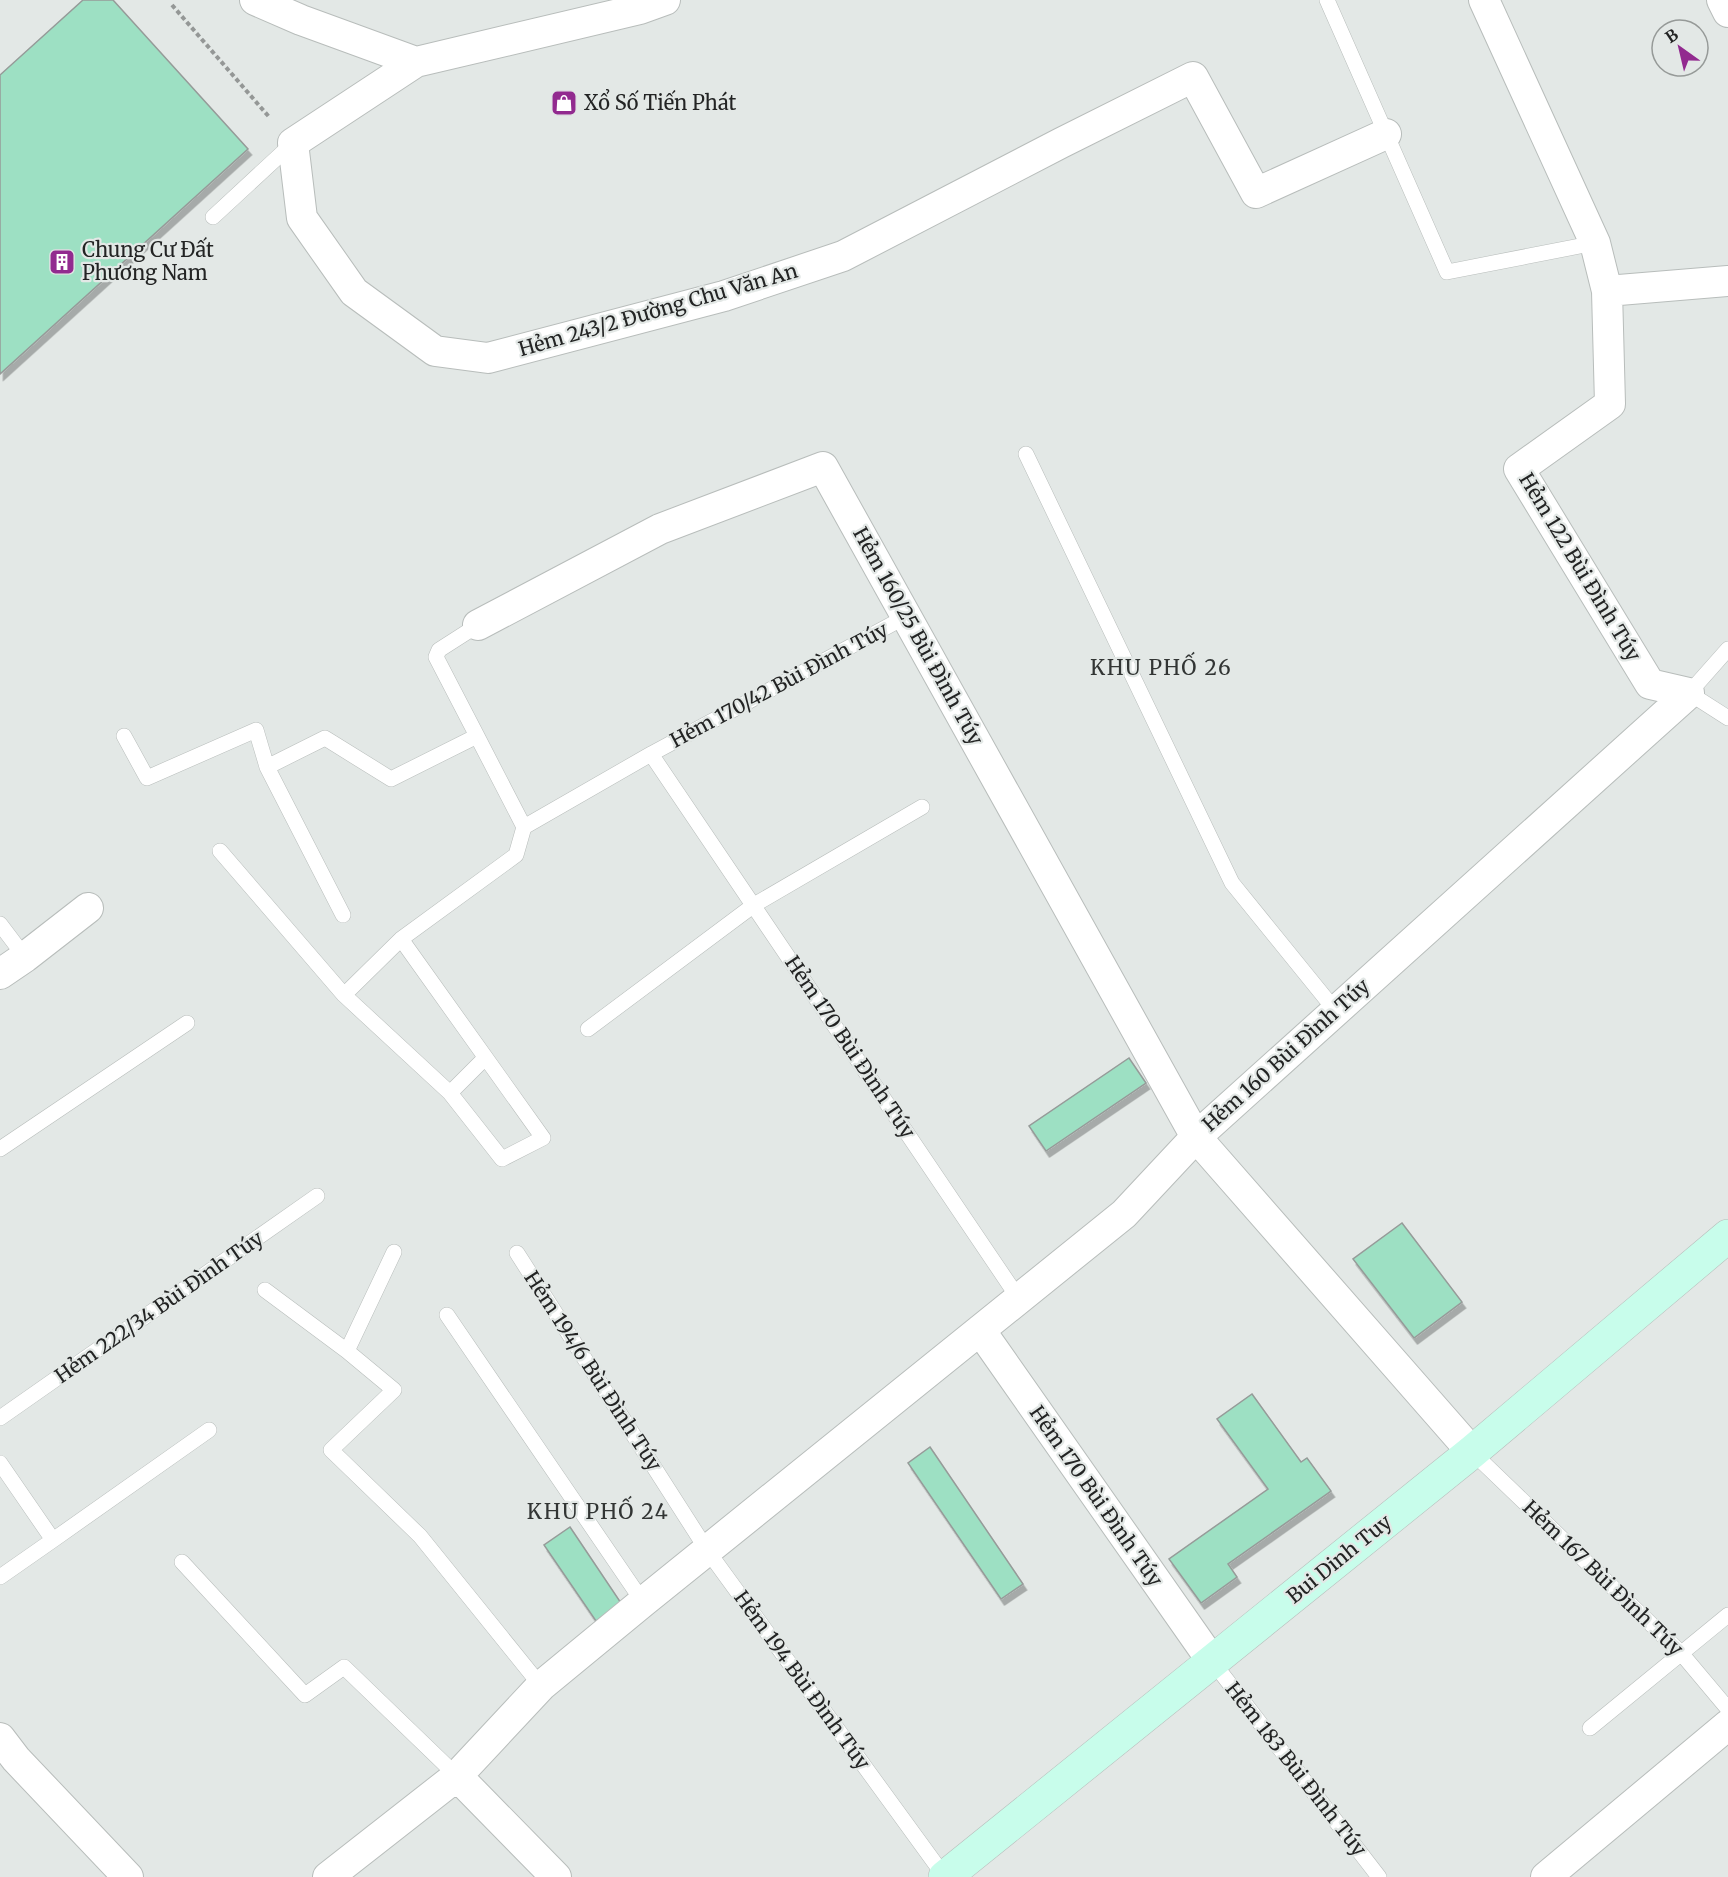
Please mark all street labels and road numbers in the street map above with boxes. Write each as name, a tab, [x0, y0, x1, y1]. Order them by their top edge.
street label: Hẻm 243/2 Đường Chu Văn An	[515, 258, 800, 361]
street label: Hẻm 122 Bùi Đình Túy	[1514, 468, 1647, 666]
street label: Hẻm 160/25 Bùi Đình Túy	[848, 522, 989, 749]
street label: Hẻm 170/42 Bùi Đình Túy	[666, 616, 892, 753]
street label: Hẻm 170 Bùi Đình Túy	[780, 951, 921, 1143]
street label: Hẻm 160 Bùi Đình Túy	[1197, 973, 1375, 1136]
street label: Hẻm 222/34 Bùi Đình Túy	[50, 1225, 268, 1388]
street label: Hẻm 194/6 Bùi Đình Túy	[519, 1266, 668, 1476]
street label: Hẻm 170 Bùi Đình Túy	[1025, 1401, 1168, 1591]
street label: Hẻm 167 Bùi Đình Túy	[1518, 1495, 1689, 1661]
street label: Bui Dinh Tuy	[1281, 1509, 1396, 1608]
street label: Hẻm 194 Bùi Đình Túy	[729, 1585, 876, 1774]
street label: Hẻm 183 Bùi Đình Túy	[1221, 1677, 1372, 1861]

